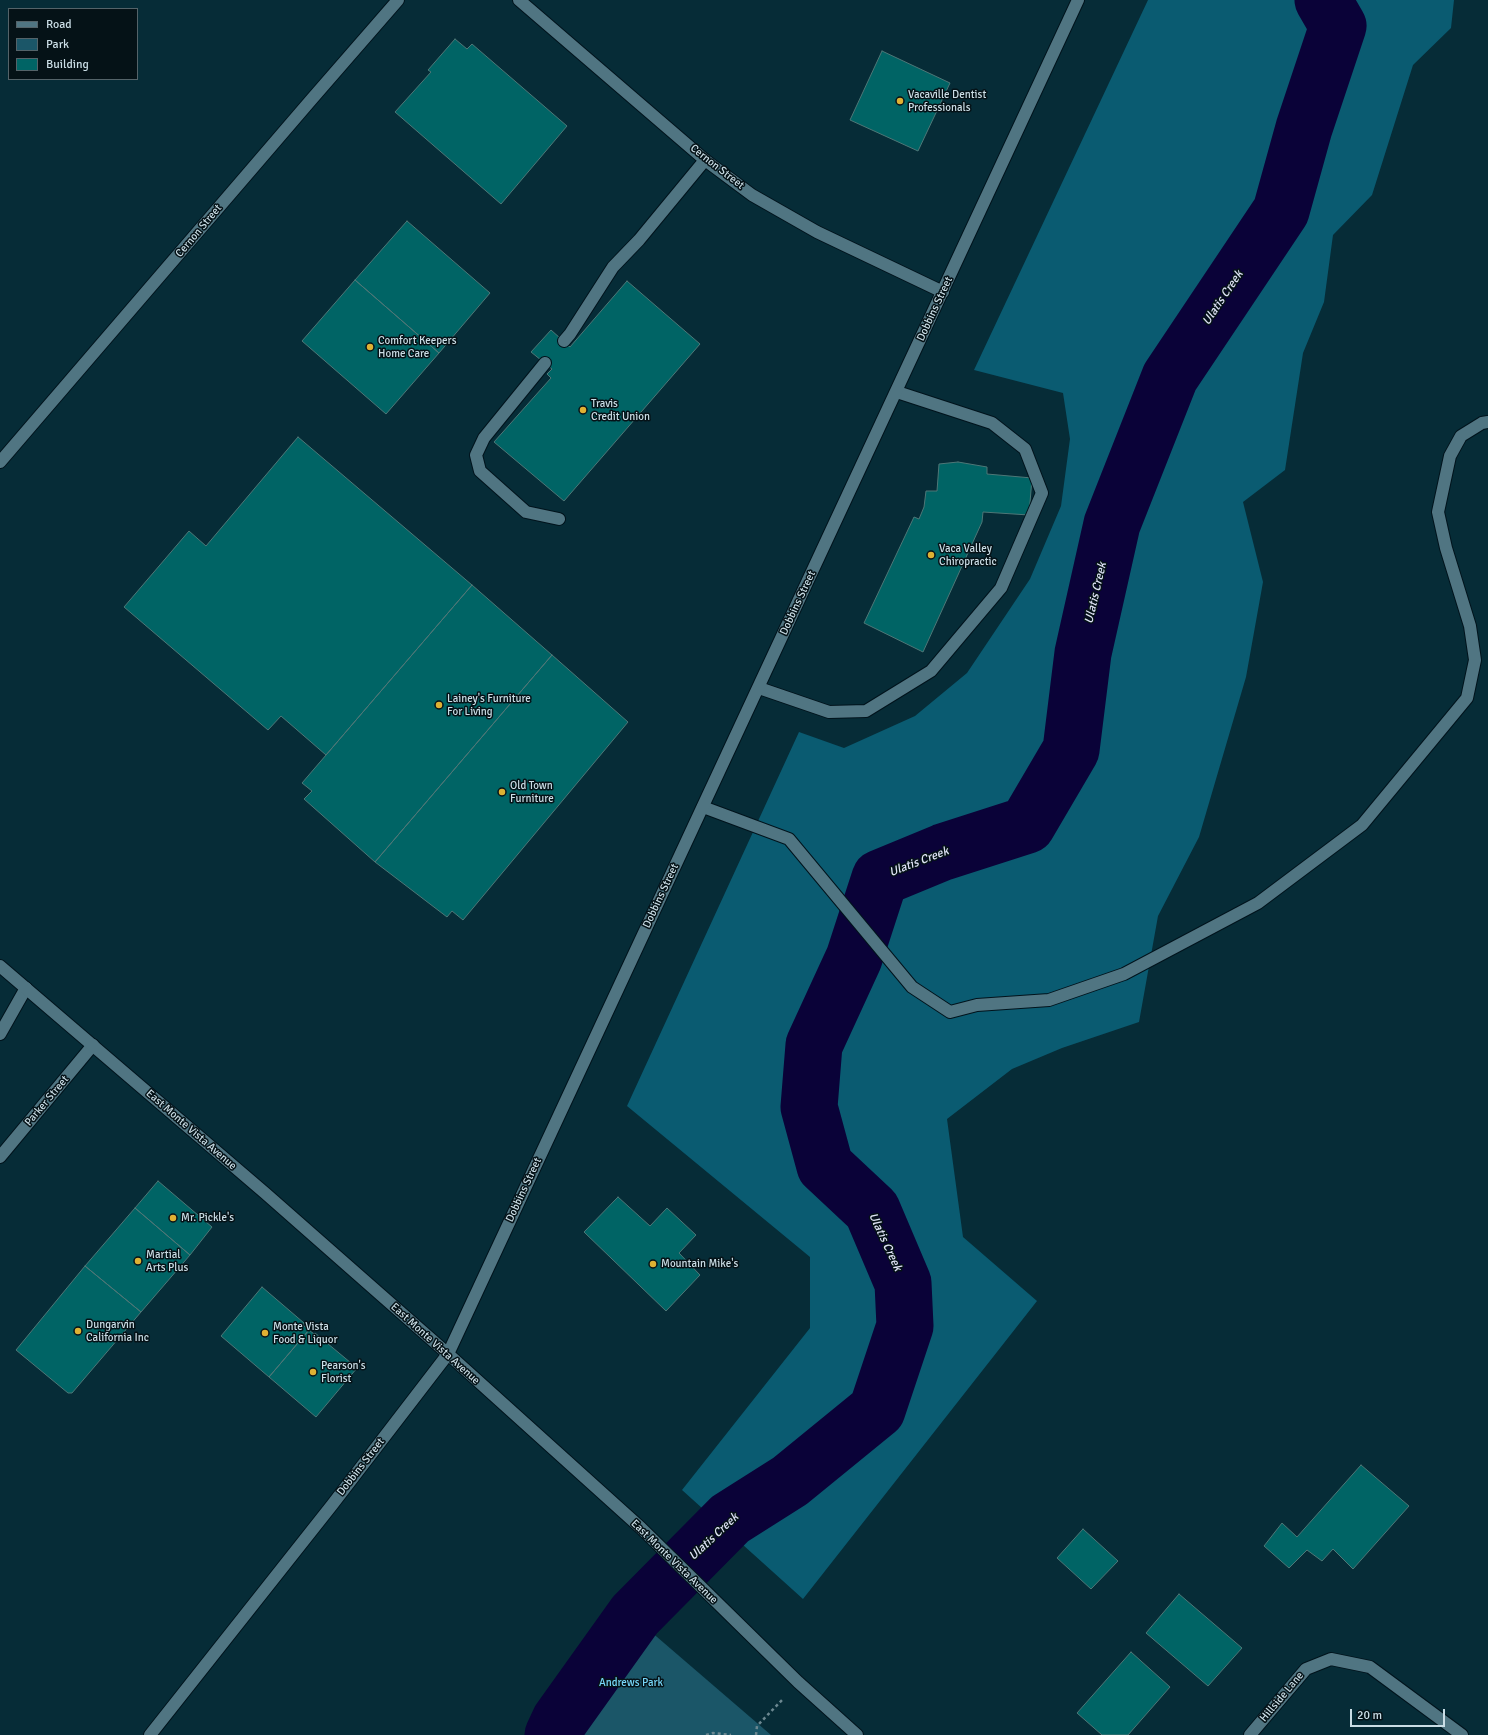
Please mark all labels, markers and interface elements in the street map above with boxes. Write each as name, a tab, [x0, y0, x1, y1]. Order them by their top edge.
legend	[8, 8, 138, 80]
text: Road	[46, 17, 72, 32]
text: Park	[46, 37, 69, 52]
text: Building	[46, 57, 89, 72]
place label: Vacaville Dentist Professionals	[908, 88, 986, 114]
marker: Vacaville Dentist Professionals	[895, 96, 905, 106]
street label: Cernon Street	[687, 142, 747, 192]
street label: Cernon Street	[173, 202, 225, 260]
water label: Ulatis Creek	[1200, 268, 1246, 328]
street label: Dobbins Street	[914, 275, 956, 343]
place label: Comfort Keepers Home Care	[378, 334, 456, 360]
marker: Comfort Keepers Home Care	[365, 342, 375, 352]
place label: Travis Credit Union	[591, 397, 650, 423]
marker: Travis Credit Union	[578, 405, 588, 415]
place label: Vaca Valley Chiropractic	[939, 542, 997, 568]
marker: Vaca Valley Chiropractic	[926, 550, 936, 560]
water label: Ulatis Creek	[1082, 561, 1110, 625]
street label: Dobbins Street	[777, 569, 819, 637]
place label: Lainey's Furniture For Living	[447, 692, 531, 718]
marker: Lainey's Furniture For Living	[434, 700, 444, 710]
place label: Old Town Furniture	[510, 779, 554, 805]
marker: Old Town Furniture	[497, 787, 507, 797]
water label: Ulatis Creek	[887, 844, 951, 880]
street label: Dobbins Street	[640, 862, 682, 930]
street label: Parker Street	[22, 1073, 72, 1129]
street label: East Monte Vista Avenue	[143, 1087, 239, 1173]
street label: Dobbins Street	[503, 1156, 545, 1224]
place label: Mr. Pickle's	[181, 1211, 234, 1225]
water label: Ulatis Creek	[865, 1211, 905, 1273]
marker: Mr. Pickle's	[168, 1213, 178, 1223]
place label: Martial Arts Plus	[146, 1248, 188, 1274]
marker: Martial Arts Plus	[133, 1256, 143, 1266]
place label: Mountain Mike's	[661, 1257, 738, 1271]
marker: Mountain Mike's	[648, 1259, 658, 1269]
street label: East Monte Vista Avenue	[388, 1300, 482, 1388]
place label: Dungarvin California Inc	[86, 1318, 149, 1344]
place label: Monte Vista Food & Liquor	[273, 1320, 337, 1346]
marker: Dungarvin California Inc	[73, 1326, 83, 1336]
marker: Monte Vista Food & Liquor	[260, 1328, 270, 1338]
place label: Pearson's Florist	[321, 1359, 366, 1385]
marker: Pearson's Florist	[308, 1367, 318, 1377]
street label: Dobbins Street	[334, 1436, 388, 1498]
water label: Ulatis Creek	[686, 1510, 742, 1564]
street label: East Monte Vista Avenue	[628, 1517, 720, 1607]
street label: Hillside Lane	[1257, 1669, 1307, 1725]
park label: Andrews Park	[599, 1676, 663, 1690]
scale bar	[1352, 1701, 1447, 1727]
text: 20 m	[1357, 1708, 1382, 1723]

